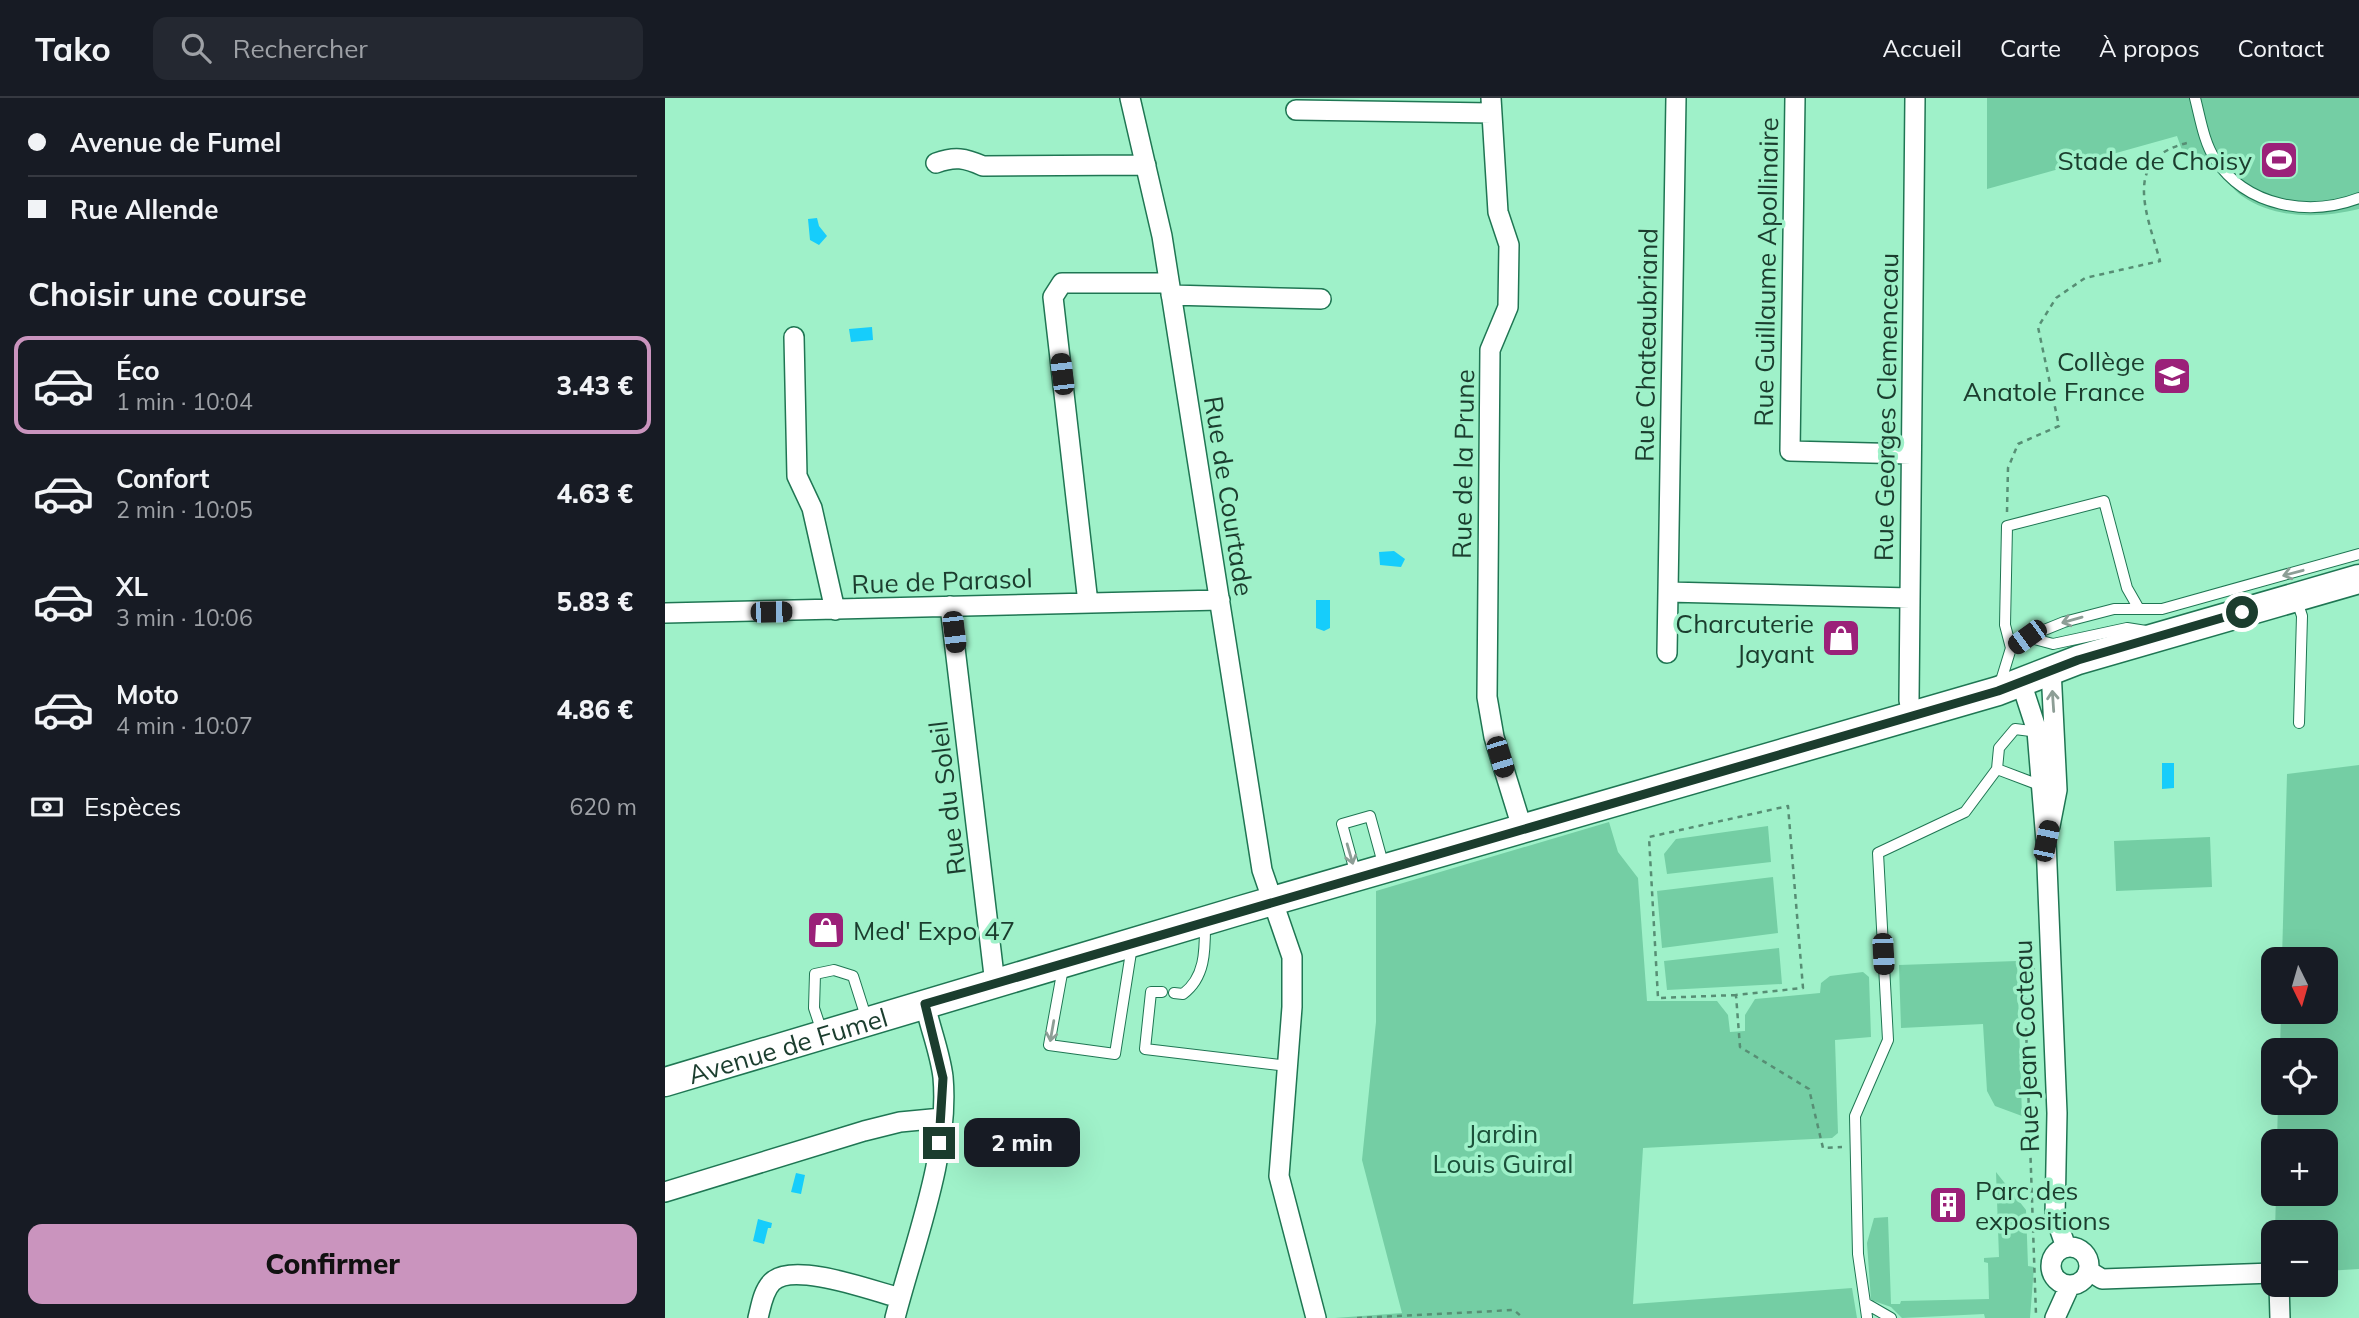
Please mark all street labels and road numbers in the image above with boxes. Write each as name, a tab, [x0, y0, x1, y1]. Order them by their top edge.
street label: Rue Guillaume Apollinaire	[1747, 117, 1785, 427]
street label: Rue Chateaubriand	[1627, 228, 1665, 462]
street label: Rue Georges Clemenceau	[1867, 253, 1905, 561]
street label: Rue de la Prune	[1445, 369, 1481, 559]
street label: Rue de Courtade	[1197, 394, 1261, 598]
street label: Rue de Parasol	[851, 561, 1033, 601]
street label: Rue du Soleil	[921, 719, 973, 877]
street label: Rue Jean Cocteau	[2006, 939, 2046, 1153]
street label: Avenue de Fumel	[684, 1000, 891, 1091]

